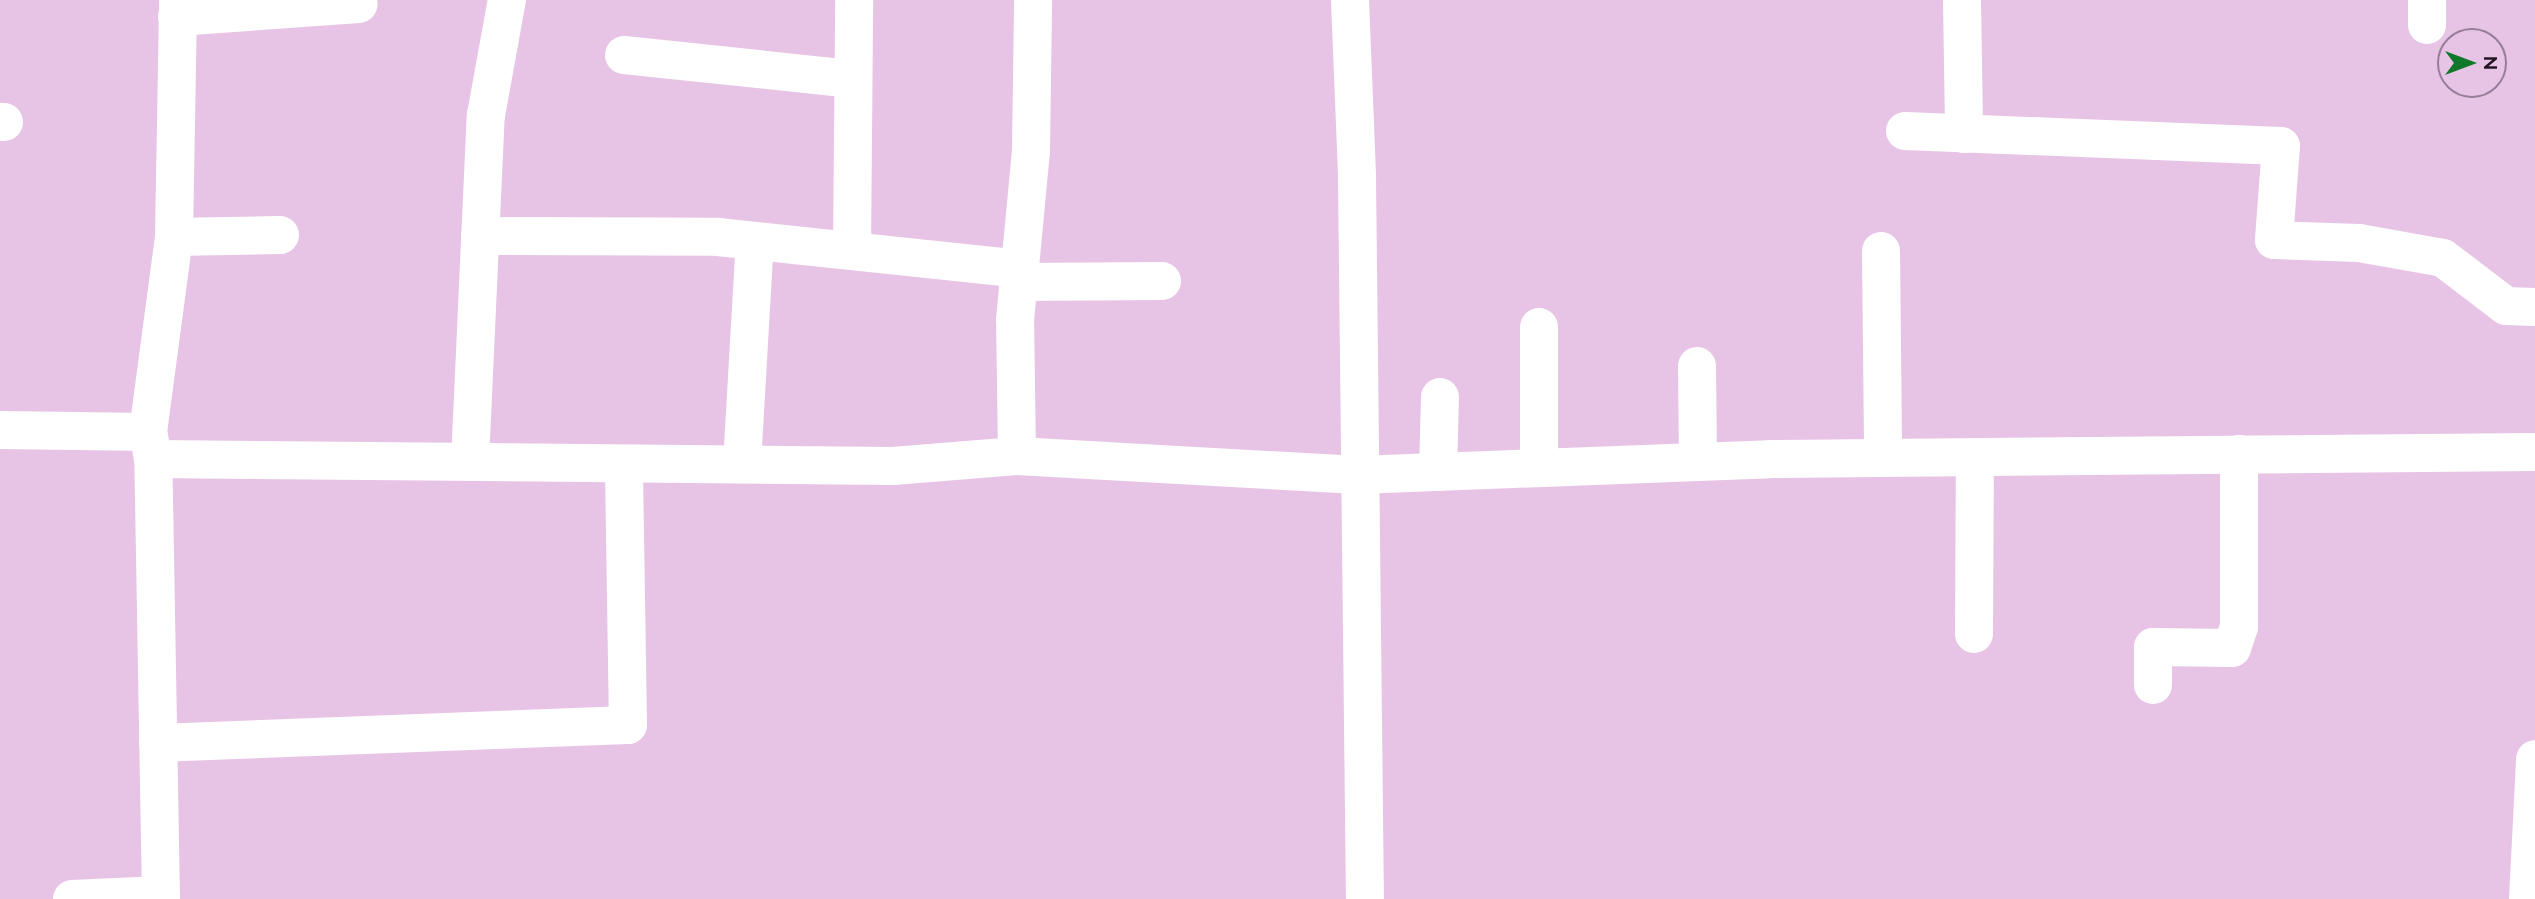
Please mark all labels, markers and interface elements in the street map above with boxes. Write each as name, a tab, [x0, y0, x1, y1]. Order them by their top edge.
north arrow	[2437, 28, 2507, 98]
text: N	[2480, 56, 2502, 70]

